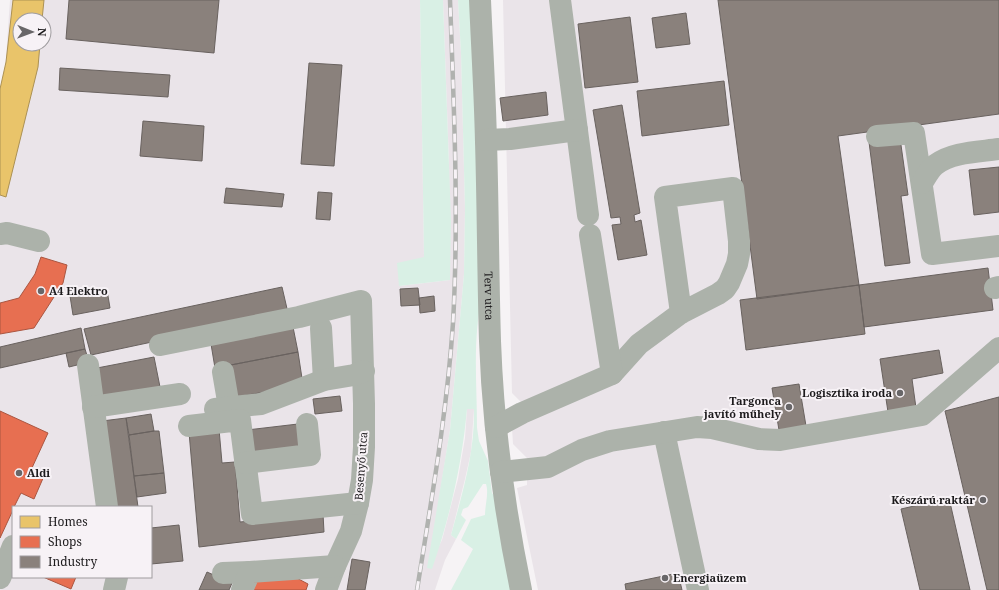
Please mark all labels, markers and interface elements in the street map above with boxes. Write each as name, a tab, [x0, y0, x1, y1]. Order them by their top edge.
north arrow	[12, 12, 52, 52]
text: N	[35, 28, 50, 37]
street label: Terv utca	[481, 271, 497, 321]
place label: A4 Elektro	[49, 283, 108, 298]
marker: A4 Elektro	[36, 286, 46, 296]
place label: Logisztika iroda	[802, 385, 892, 400]
marker: Logisztika iroda	[895, 388, 905, 398]
place label: Targonca javító műhely	[703, 393, 782, 421]
marker: Targonca javító műhely	[784, 402, 794, 412]
street label: Besenyő utca	[351, 431, 370, 501]
place label: Aldi	[27, 465, 50, 480]
marker: Aldi	[14, 468, 24, 478]
place label: Készárú raktár	[891, 492, 975, 507]
marker: Készárú raktár	[978, 495, 988, 505]
legend	[12, 506, 152, 578]
text: Homes	[48, 513, 88, 530]
text: Shops	[48, 533, 82, 550]
text: Industry	[48, 553, 97, 570]
place label: Energiaüzem	[673, 570, 747, 585]
marker: Energiaüzem	[660, 573, 670, 583]

